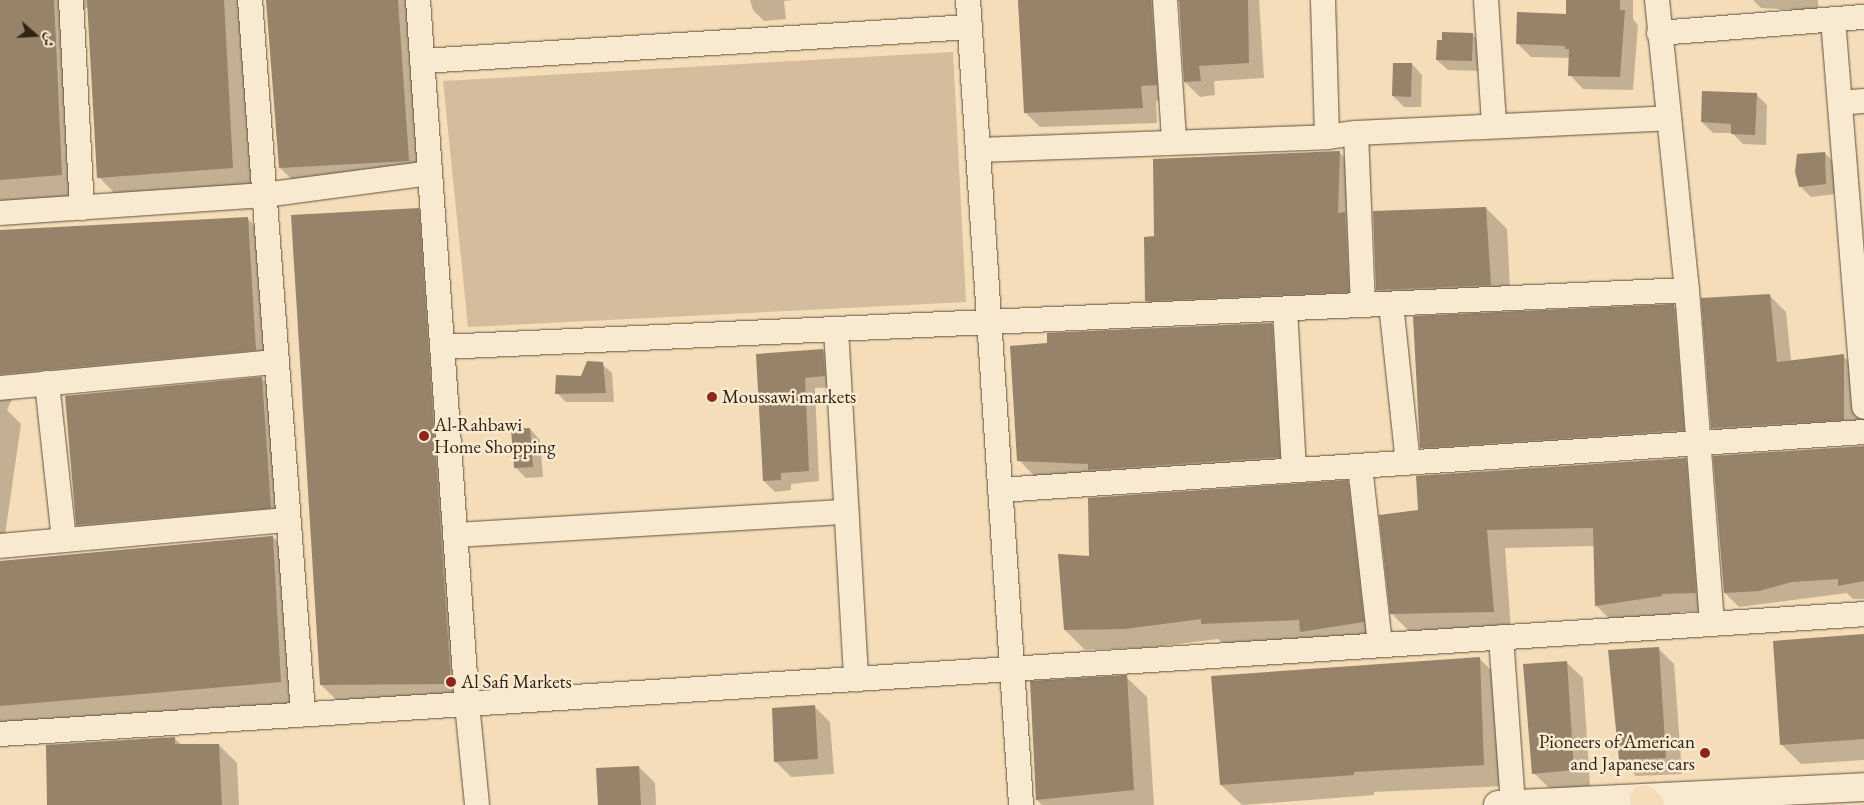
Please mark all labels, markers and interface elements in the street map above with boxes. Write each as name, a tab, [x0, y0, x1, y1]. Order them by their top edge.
north arrow	[10, 10, 60, 60]
text: ش	[38, 30, 60, 49]
place label: Moussawi markets	[722, 386, 856, 408]
marker: Moussawi markets	[706, 391, 718, 403]
place label: Al-Rahbawi Home Shopping	[434, 414, 555, 458]
marker: Al-Rahbawi Home Shopping	[418, 430, 430, 442]
place label: Al Safi Markets	[461, 671, 572, 693]
marker: Al Safi Markets	[445, 676, 457, 688]
place label: Pioneers of American and Japanese cars	[1539, 731, 1695, 775]
marker: Pioneers of American and Japanese cars	[1699, 747, 1711, 759]

